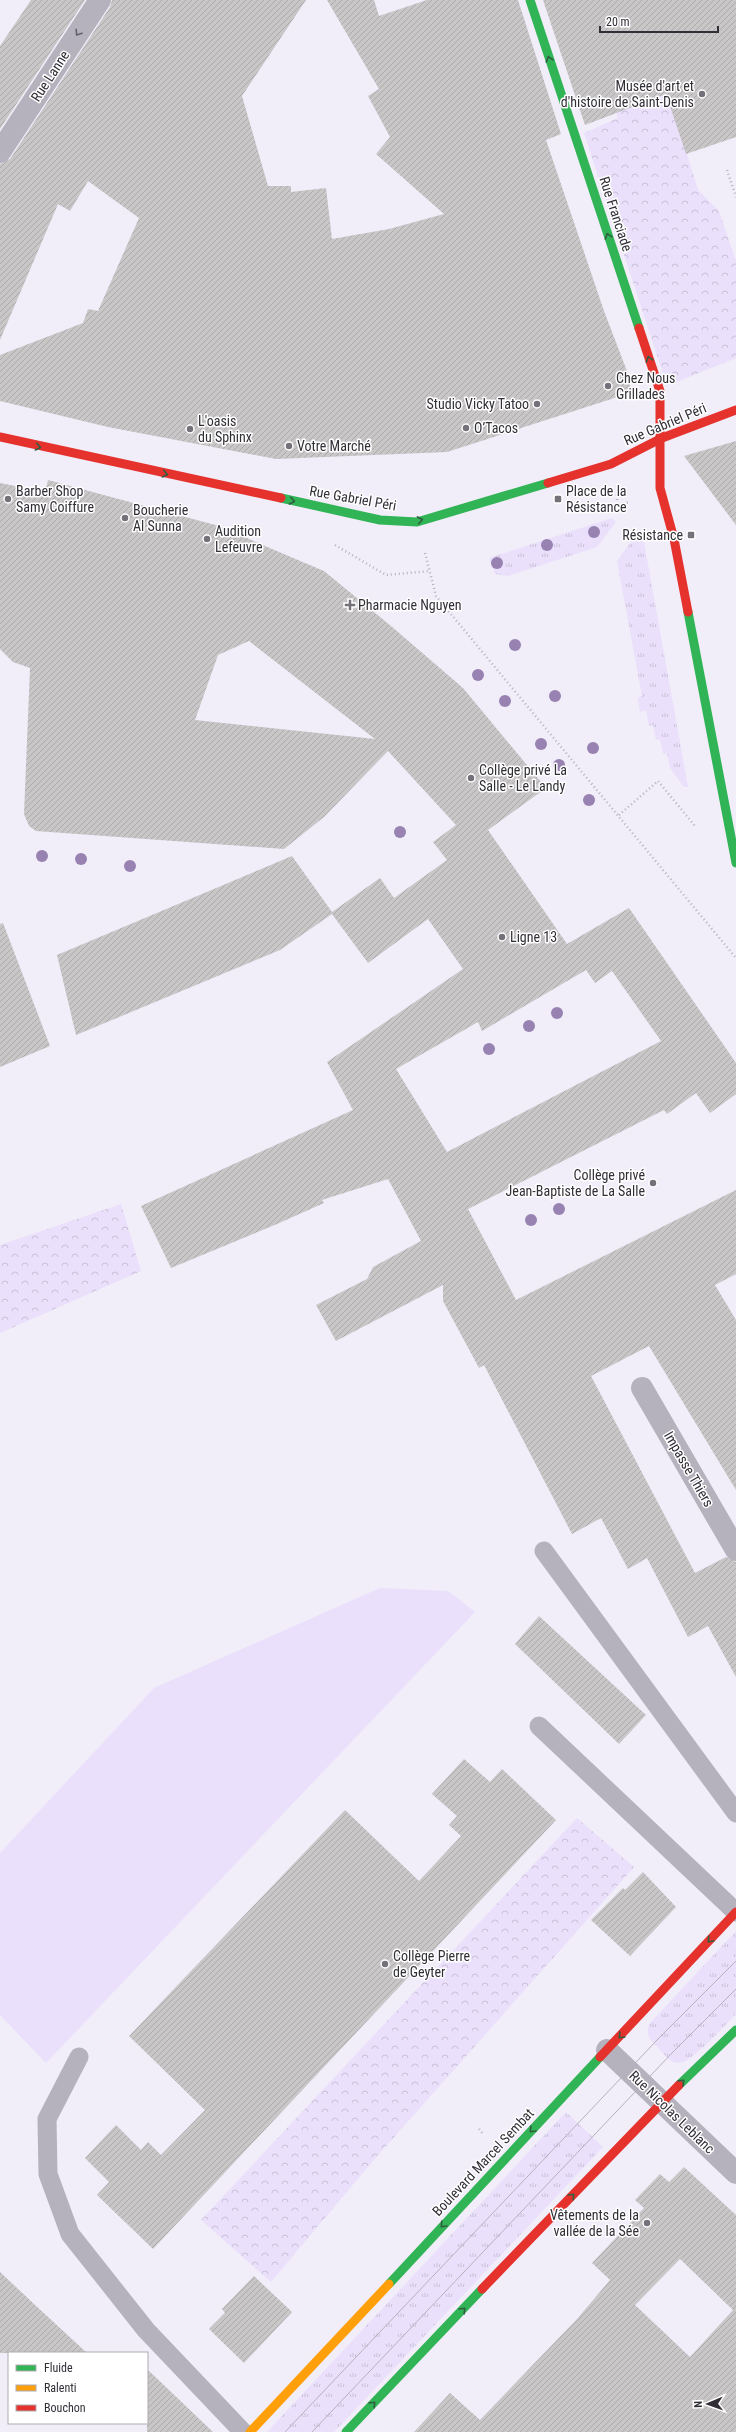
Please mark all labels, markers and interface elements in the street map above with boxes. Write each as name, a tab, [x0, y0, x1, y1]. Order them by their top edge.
scale bar	[600, 8, 718, 34]
text: 20 m	[606, 15, 630, 29]
one-way arrow	[76, 28, 83, 35]
street label: Rue Lanne	[28, 47, 73, 104]
one-way arrow	[546, 56, 554, 63]
place label: Musée d'art et d'histoire de Saint-Denis	[561, 78, 694, 110]
marker: Musée d'art et d'histoire de Saint-Denis	[697, 89, 707, 99]
street label: Rue Franciade	[596, 174, 636, 254]
one-way arrow	[604, 232, 613, 239]
one-way arrow	[646, 356, 654, 363]
place label: Chez Nous Grillades	[616, 370, 675, 402]
marker: Chez Nous Grillades	[603, 381, 613, 391]
place label: Studio Vicky Tatoo	[427, 396, 529, 412]
marker: Studio Vicky Tatoo	[532, 399, 542, 409]
street label: Rue Gabriel Péri	[621, 399, 709, 449]
place label: L'oasis du Sphinx	[198, 413, 252, 445]
place label: O’Tacos	[474, 420, 518, 436]
marker: O’Tacos	[461, 423, 471, 433]
marker: L'oasis du Sphinx	[185, 424, 195, 434]
place label: Votre Marché	[297, 438, 371, 454]
marker: Votre Marché	[284, 441, 294, 451]
one-way arrow	[35, 442, 41, 450]
one-way arrow	[162, 469, 168, 477]
street label: Rue Gabriel Péri	[308, 482, 398, 514]
place label: Barber Shop Samy Coiffure	[16, 483, 94, 515]
place label: Place de la Résistance	[566, 483, 627, 515]
marker: Barber Shop Samy Coiffure	[3, 494, 13, 504]
marker: Place de la Résistance	[553, 494, 563, 504]
one-way arrow	[289, 496, 295, 505]
place label: Boucherie Al Sunna	[133, 502, 189, 534]
marker: Boucherie Al Sunna	[120, 513, 130, 523]
one-way arrow	[417, 517, 423, 525]
place label: Audition Lefeuvre	[215, 523, 263, 555]
place label: Résistance	[622, 527, 683, 543]
marker: Résistance	[686, 530, 696, 540]
marker: Audition Lefeuvre	[202, 534, 212, 544]
place label: Pharmacie Nguyen	[358, 597, 462, 613]
marker: Pharmacie Nguyen	[345, 600, 355, 610]
place label: Collège privé La Salle - Le Landy	[479, 762, 567, 794]
marker: Collège privé La Salle - Le Landy	[466, 773, 476, 783]
place label: Ligne 13	[510, 929, 557, 945]
marker: Ligne 13	[497, 932, 507, 942]
place label: Collège privé Jean-Baptiste de La Salle	[506, 1167, 645, 1199]
marker: Collège privé Jean-Baptiste de La Salle	[648, 1178, 658, 1188]
street label: Impasse Thiers	[661, 1428, 717, 1510]
one-way arrow	[707, 1936, 714, 1943]
place label: Collège Pierre de Geyter	[393, 1948, 471, 1980]
marker: Collège Pierre de Geyter	[380, 1959, 390, 1969]
one-way arrow	[618, 2031, 626, 2039]
street label: Rue Nicolas Leblanc	[626, 2067, 718, 2157]
one-way arrow	[677, 2080, 685, 2087]
street label: Boulevard Marcel Sembat	[429, 2105, 537, 2219]
one-way arrow	[530, 2126, 537, 2133]
one-way arrow	[567, 2193, 575, 2201]
place label: Vêtements de la vallée de la Sée	[550, 2207, 639, 2239]
marker: Vêtements de la vallée de la Sée	[642, 2218, 652, 2228]
one-way arrow	[440, 2220, 448, 2228]
one-way arrow	[458, 2307, 465, 2315]
legend	[8, 2352, 148, 2424]
text: Fluide	[44, 2361, 73, 2375]
text: Ralenti	[44, 2381, 77, 2395]
north arrow	[688, 2384, 728, 2424]
text: N	[692, 2400, 705, 2408]
text: Bouchon	[44, 2401, 86, 2415]
one-way arrow	[368, 2401, 375, 2409]

